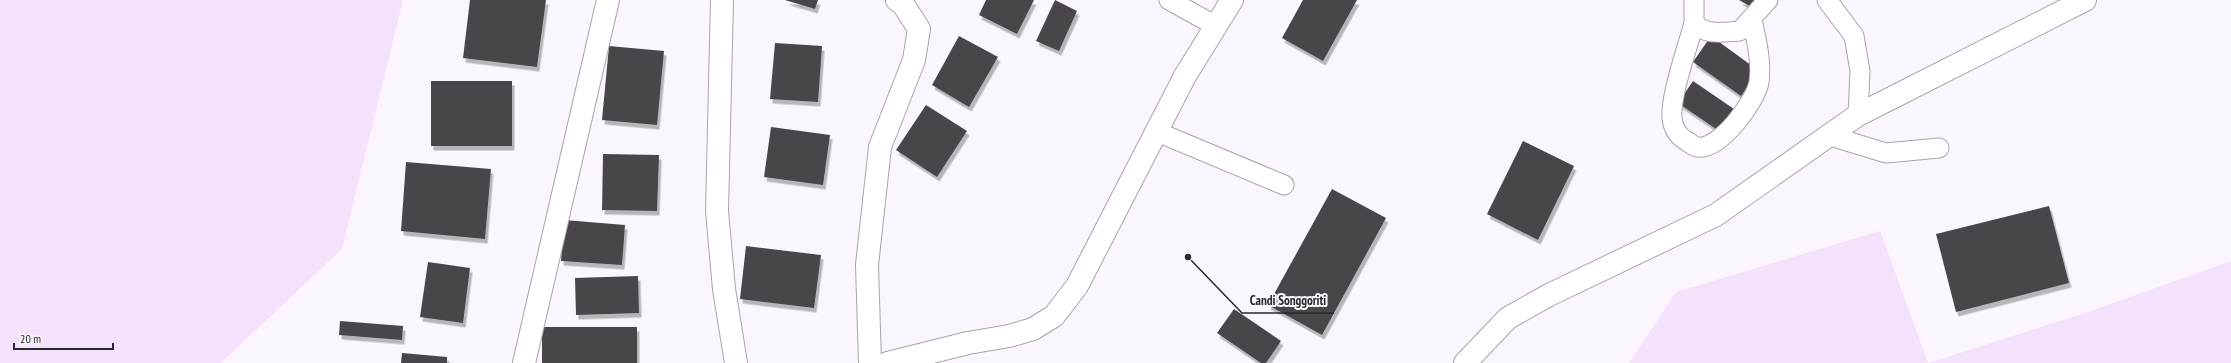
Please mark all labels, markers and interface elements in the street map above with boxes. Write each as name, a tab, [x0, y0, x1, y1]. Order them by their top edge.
callout: Candi Songgoriti	[1242, 288, 1334, 313]
text: Candi Songgoriti	[1250, 292, 1326, 309]
scale bar	[14, 325, 113, 351]
text: 20 m	[20, 331, 41, 346]

